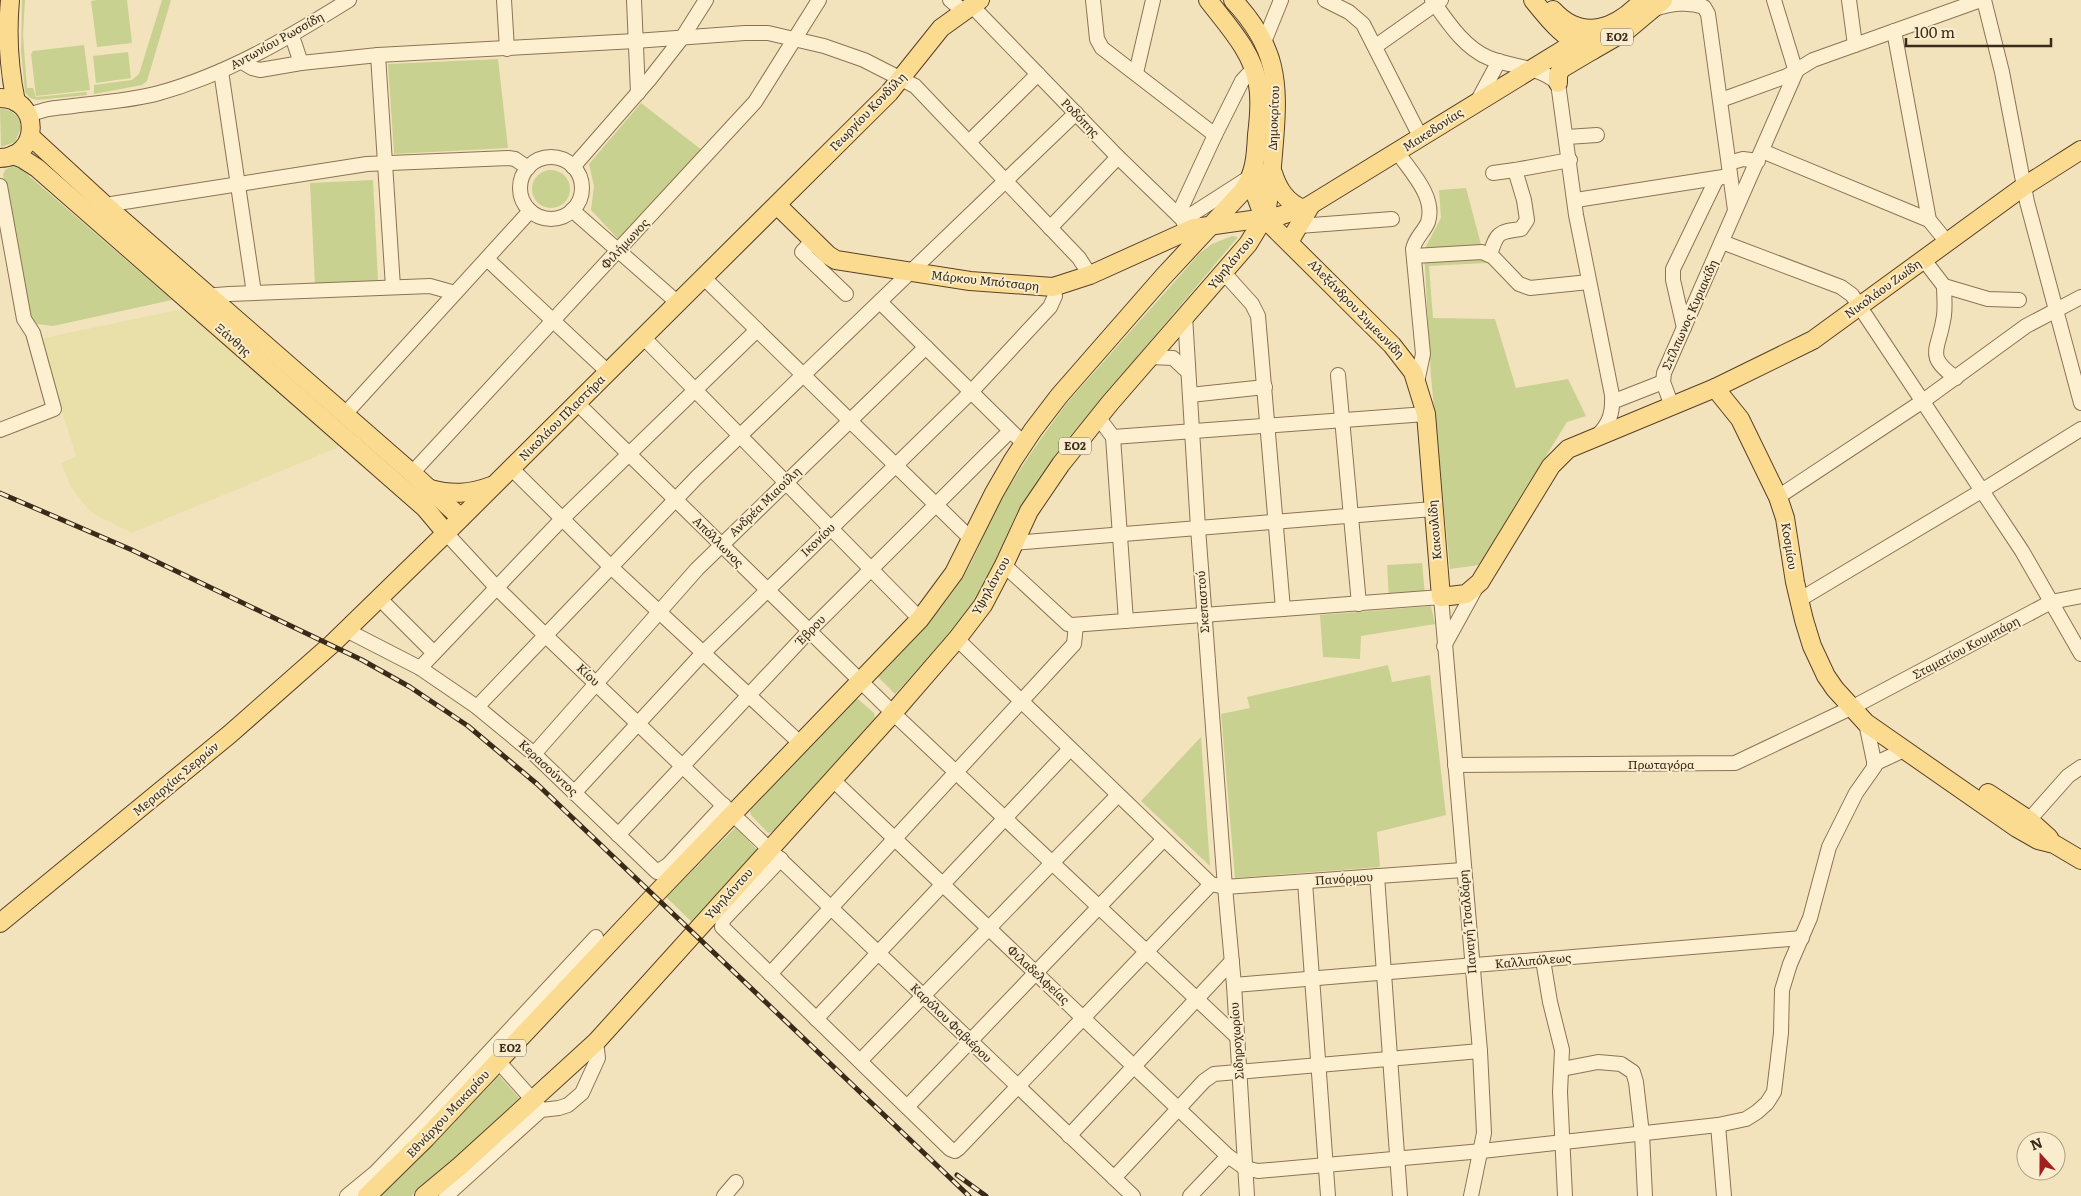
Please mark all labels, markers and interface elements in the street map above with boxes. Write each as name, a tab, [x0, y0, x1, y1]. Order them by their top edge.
street label: Αντωνίου Ρωσσίδη	[226, 7, 327, 73]
scale bar	[1906, 15, 2051, 47]
text: 100 m	[1914, 20, 1955, 43]
road number: ΕΟ2	[1601, 28, 1633, 46]
street label: Γεωργίου Κονδύλη	[825, 68, 910, 155]
street label: Δημοκρίτου	[1263, 85, 1283, 151]
street label: Ροδόπης	[1057, 94, 1104, 141]
street label: Μακεδονίας	[1399, 103, 1466, 155]
street label: Φιλήμωνος	[596, 214, 653, 273]
street label: Υψηλάντου	[1203, 232, 1257, 293]
street label: Νικολάου Ζωίδη	[1840, 254, 1924, 322]
street label: Αλεξάνδρου Συμεωνίδη	[1304, 255, 1409, 362]
street label: Στίλπωνος Κυριακίδη	[1657, 256, 1722, 373]
street label: Μάρκου Μπότσαρη	[930, 265, 1040, 295]
street label: Ξάνθης	[212, 319, 256, 360]
street label: Νικολάου Πλαστήρα	[514, 370, 609, 465]
road number: ΕΟ2	[1059, 438, 1091, 454]
street label: Ανδρέα Μιαούλη	[724, 462, 804, 540]
street label: Κακουλίδη	[1422, 499, 1446, 561]
street label: Απόλλωνος	[689, 512, 748, 571]
street label: Ικονίου	[796, 518, 839, 560]
street label: Κοσμίου	[1777, 521, 1803, 571]
street label: Υψηλάντου	[967, 553, 1014, 618]
street label: Σκεπαστού	[1191, 570, 1213, 634]
street label: Έβρου	[789, 610, 829, 650]
street label: Σταματίου Κουμπάρη	[1909, 611, 2022, 683]
street label: Κίου	[573, 659, 604, 690]
street label: Κερασούντος	[515, 735, 582, 800]
street label: Μεραρχίας Σερρών	[128, 737, 222, 820]
street label: Πρωταγόρα	[1628, 755, 1695, 773]
street label: Υψηλάντου	[700, 863, 756, 923]
street label: Πανόρμου	[1314, 867, 1374, 889]
street label: Παναγή Τσαλδάρη	[1453, 869, 1481, 975]
street label: Φιλαδελφείας	[1004, 941, 1074, 1008]
street label: Καλλιπόλεως	[1494, 948, 1572, 972]
street label: Καρόλου Φαβιέρου	[907, 978, 997, 1066]
street label: Σιδηροχωρίου	[1224, 1002, 1248, 1080]
road number: ΕΟ2	[494, 1040, 526, 1056]
street label: Εθνάρχου Μακαρίου	[402, 1065, 493, 1161]
north arrow	[2016, 1131, 2066, 1181]
text: N	[2027, 1131, 2045, 1154]

